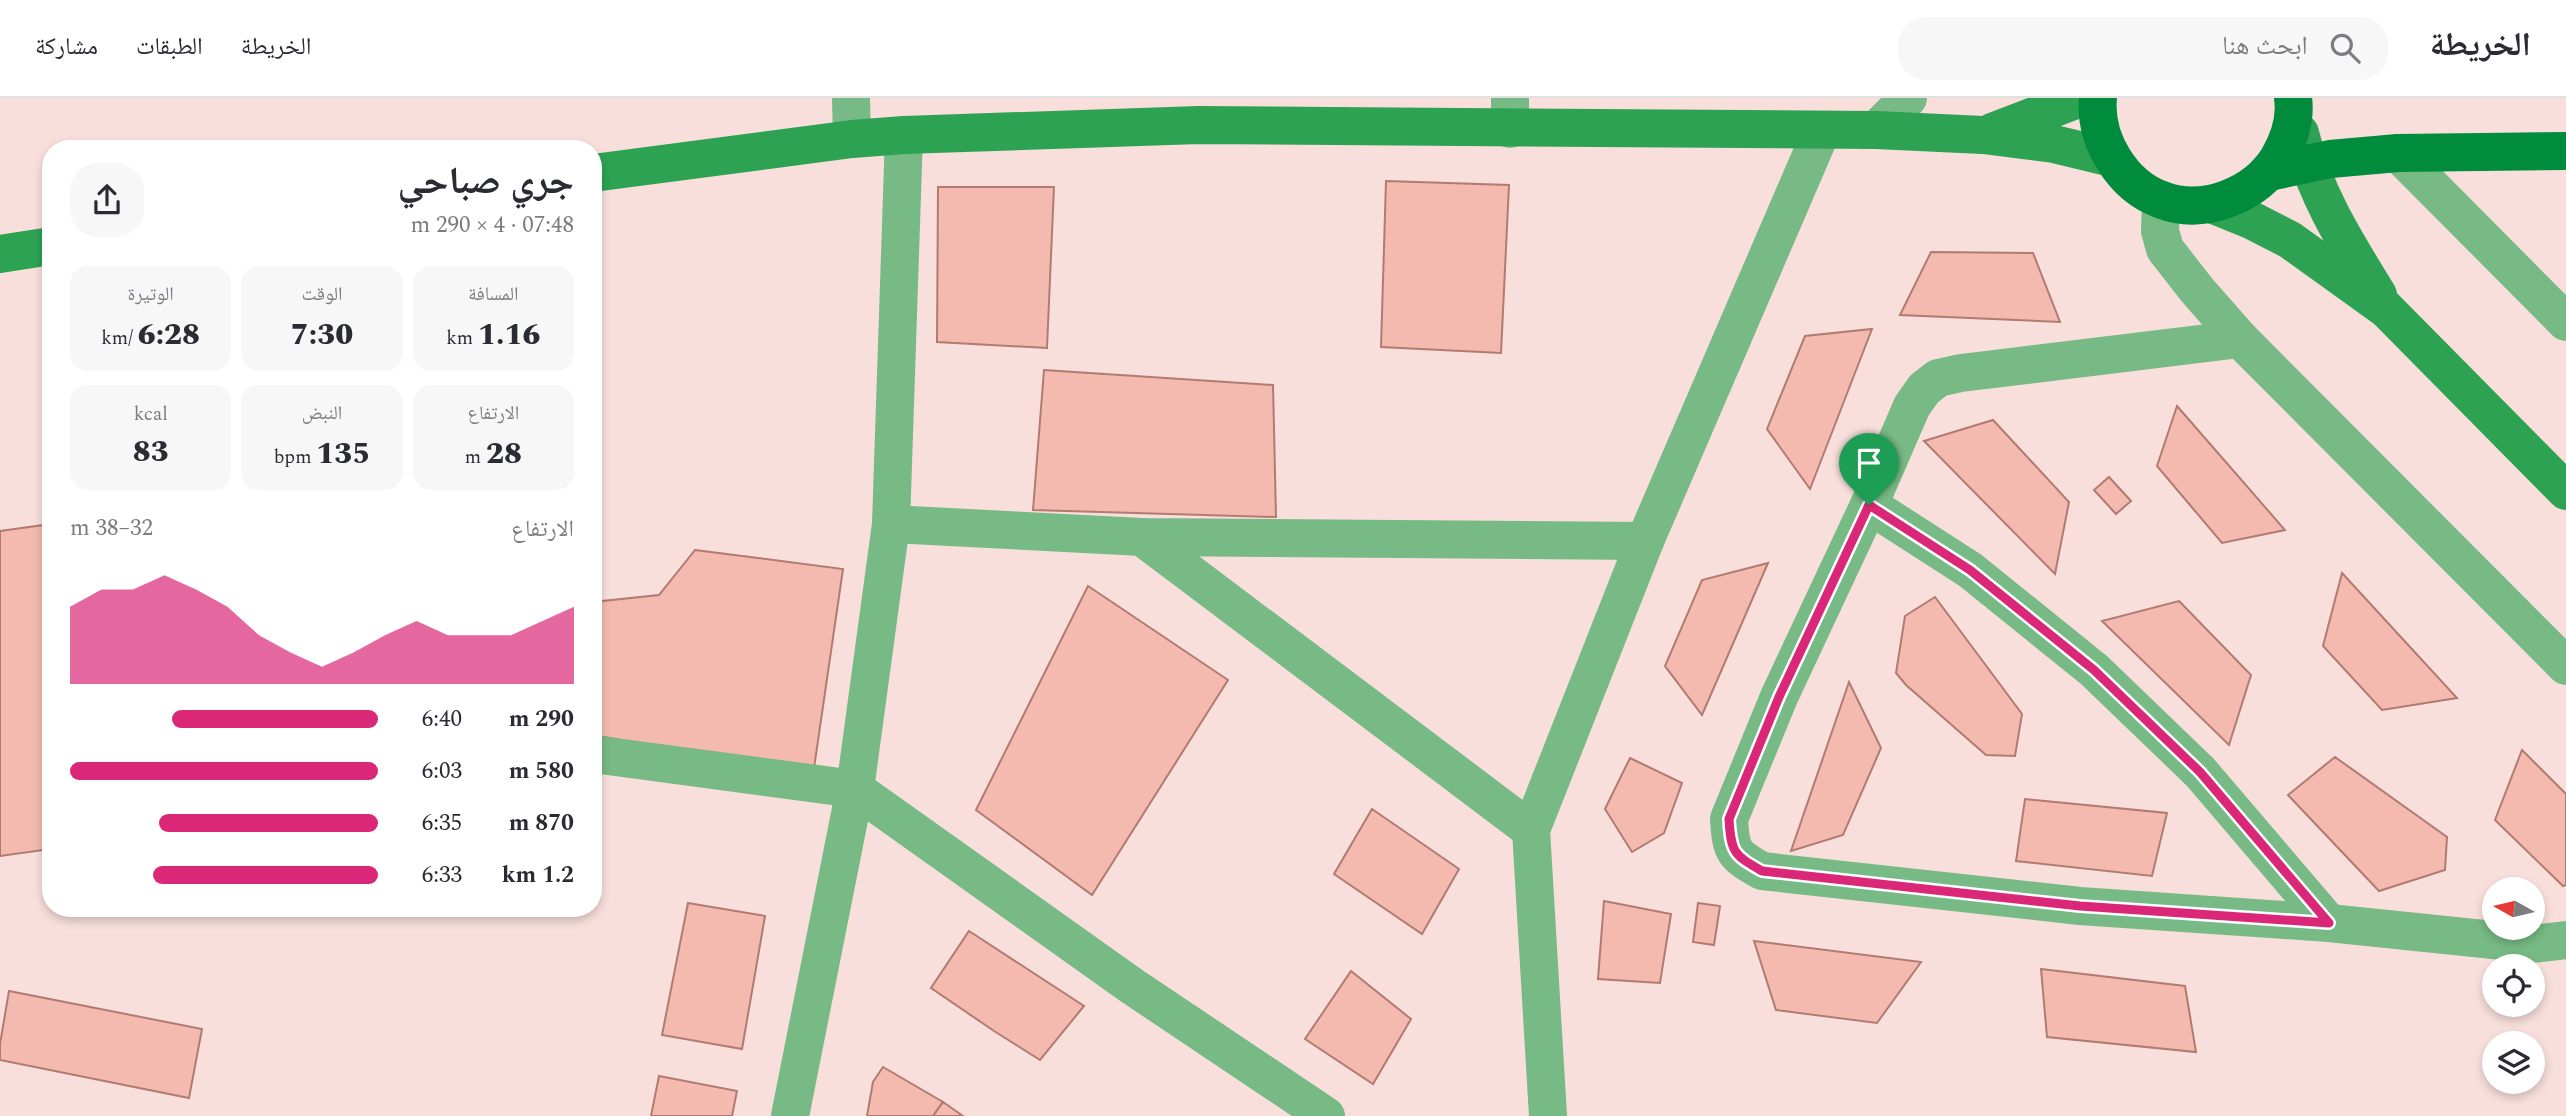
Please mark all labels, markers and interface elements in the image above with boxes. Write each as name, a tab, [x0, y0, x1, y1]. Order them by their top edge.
search box	[1898, 17, 2388, 80]
text: الخريطة	[2430, 20, 2531, 70]
text: ابحث هنا	[2222, 26, 2308, 66]
text: مشاركة	[35, 29, 98, 65]
text: الطبقات	[136, 29, 203, 65]
text: الخريطة	[241, 29, 311, 65]
icon: search	[2326, 29, 2364, 67]
text: جري صباحي	[398, 153, 574, 211]
button: share	[70, 163, 144, 237]
text: 07:48 · 4 × 290 m	[410, 208, 574, 243]
text: الوتيرة	[128, 280, 174, 309]
text: الوقت	[302, 280, 342, 309]
text: المسافة	[468, 280, 519, 309]
text: 6:28	[138, 312, 200, 358]
text: 7:30	[291, 312, 353, 358]
text: 1.16	[478, 312, 540, 358]
text: /km	[101, 324, 138, 353]
text: km	[446, 324, 478, 353]
text: النبض	[302, 399, 342, 428]
text: الارتفاع	[467, 399, 519, 428]
text: kcal	[134, 400, 168, 429]
text: 83	[133, 429, 169, 475]
text: 135	[316, 431, 370, 477]
text: 28	[486, 431, 522, 477]
pin	[1839, 433, 1899, 505]
text: bpm	[274, 443, 316, 472]
text: m	[465, 443, 486, 472]
icon: arrive	[1850, 444, 1888, 482]
text: 32–38 m	[70, 511, 153, 546]
text: الارتفاع	[511, 512, 574, 547]
text: 6:40	[422, 702, 462, 737]
text: 290 m	[509, 702, 574, 737]
text: 6:03	[422, 754, 462, 789]
text: 580 m	[509, 754, 574, 789]
text: 6:35	[422, 806, 462, 841]
text: 870 m	[509, 806, 574, 841]
text: 6:33	[422, 858, 462, 893]
text: 1.2 km	[502, 858, 574, 893]
north arrow	[2482, 877, 2544, 940]
map controls	[2482, 877, 2545, 1094]
button: locate	[2482, 954, 2545, 1017]
button: layers	[2482, 1031, 2545, 1094]

